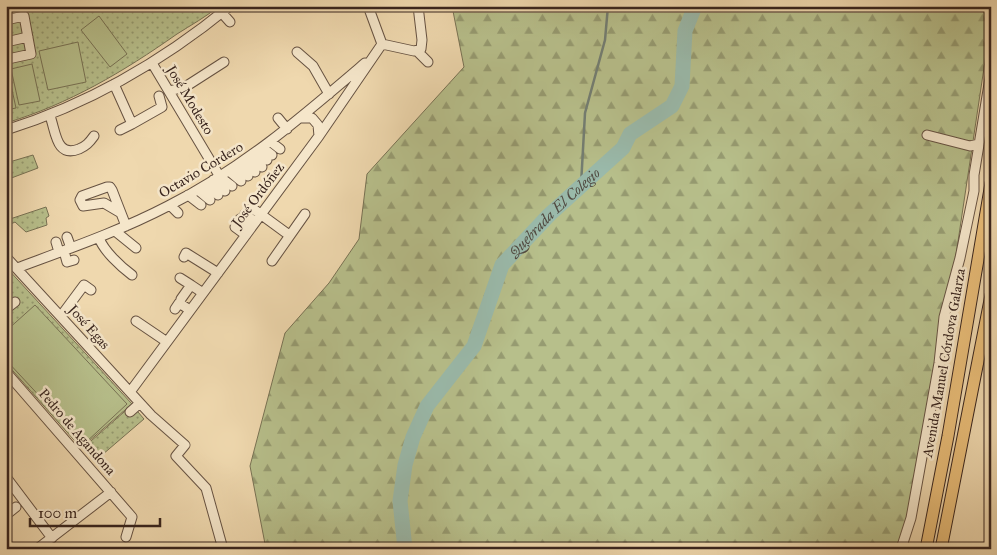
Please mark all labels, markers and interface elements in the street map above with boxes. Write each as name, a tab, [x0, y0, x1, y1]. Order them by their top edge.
street label: José Modesto	[161, 60, 217, 138]
street label: Octavio Cordero	[156, 138, 246, 202]
street label: José Ordóñez	[227, 159, 289, 233]
water label: Quebrada El Colegio	[504, 164, 604, 262]
street label: Avenida Manuel Córdova Galarza	[919, 267, 969, 460]
street label: José Egas	[63, 300, 113, 353]
street label: Pedro de Agandona	[35, 385, 119, 479]
scale bar	[30, 495, 160, 527]
text: 100 m	[38, 504, 78, 522]

